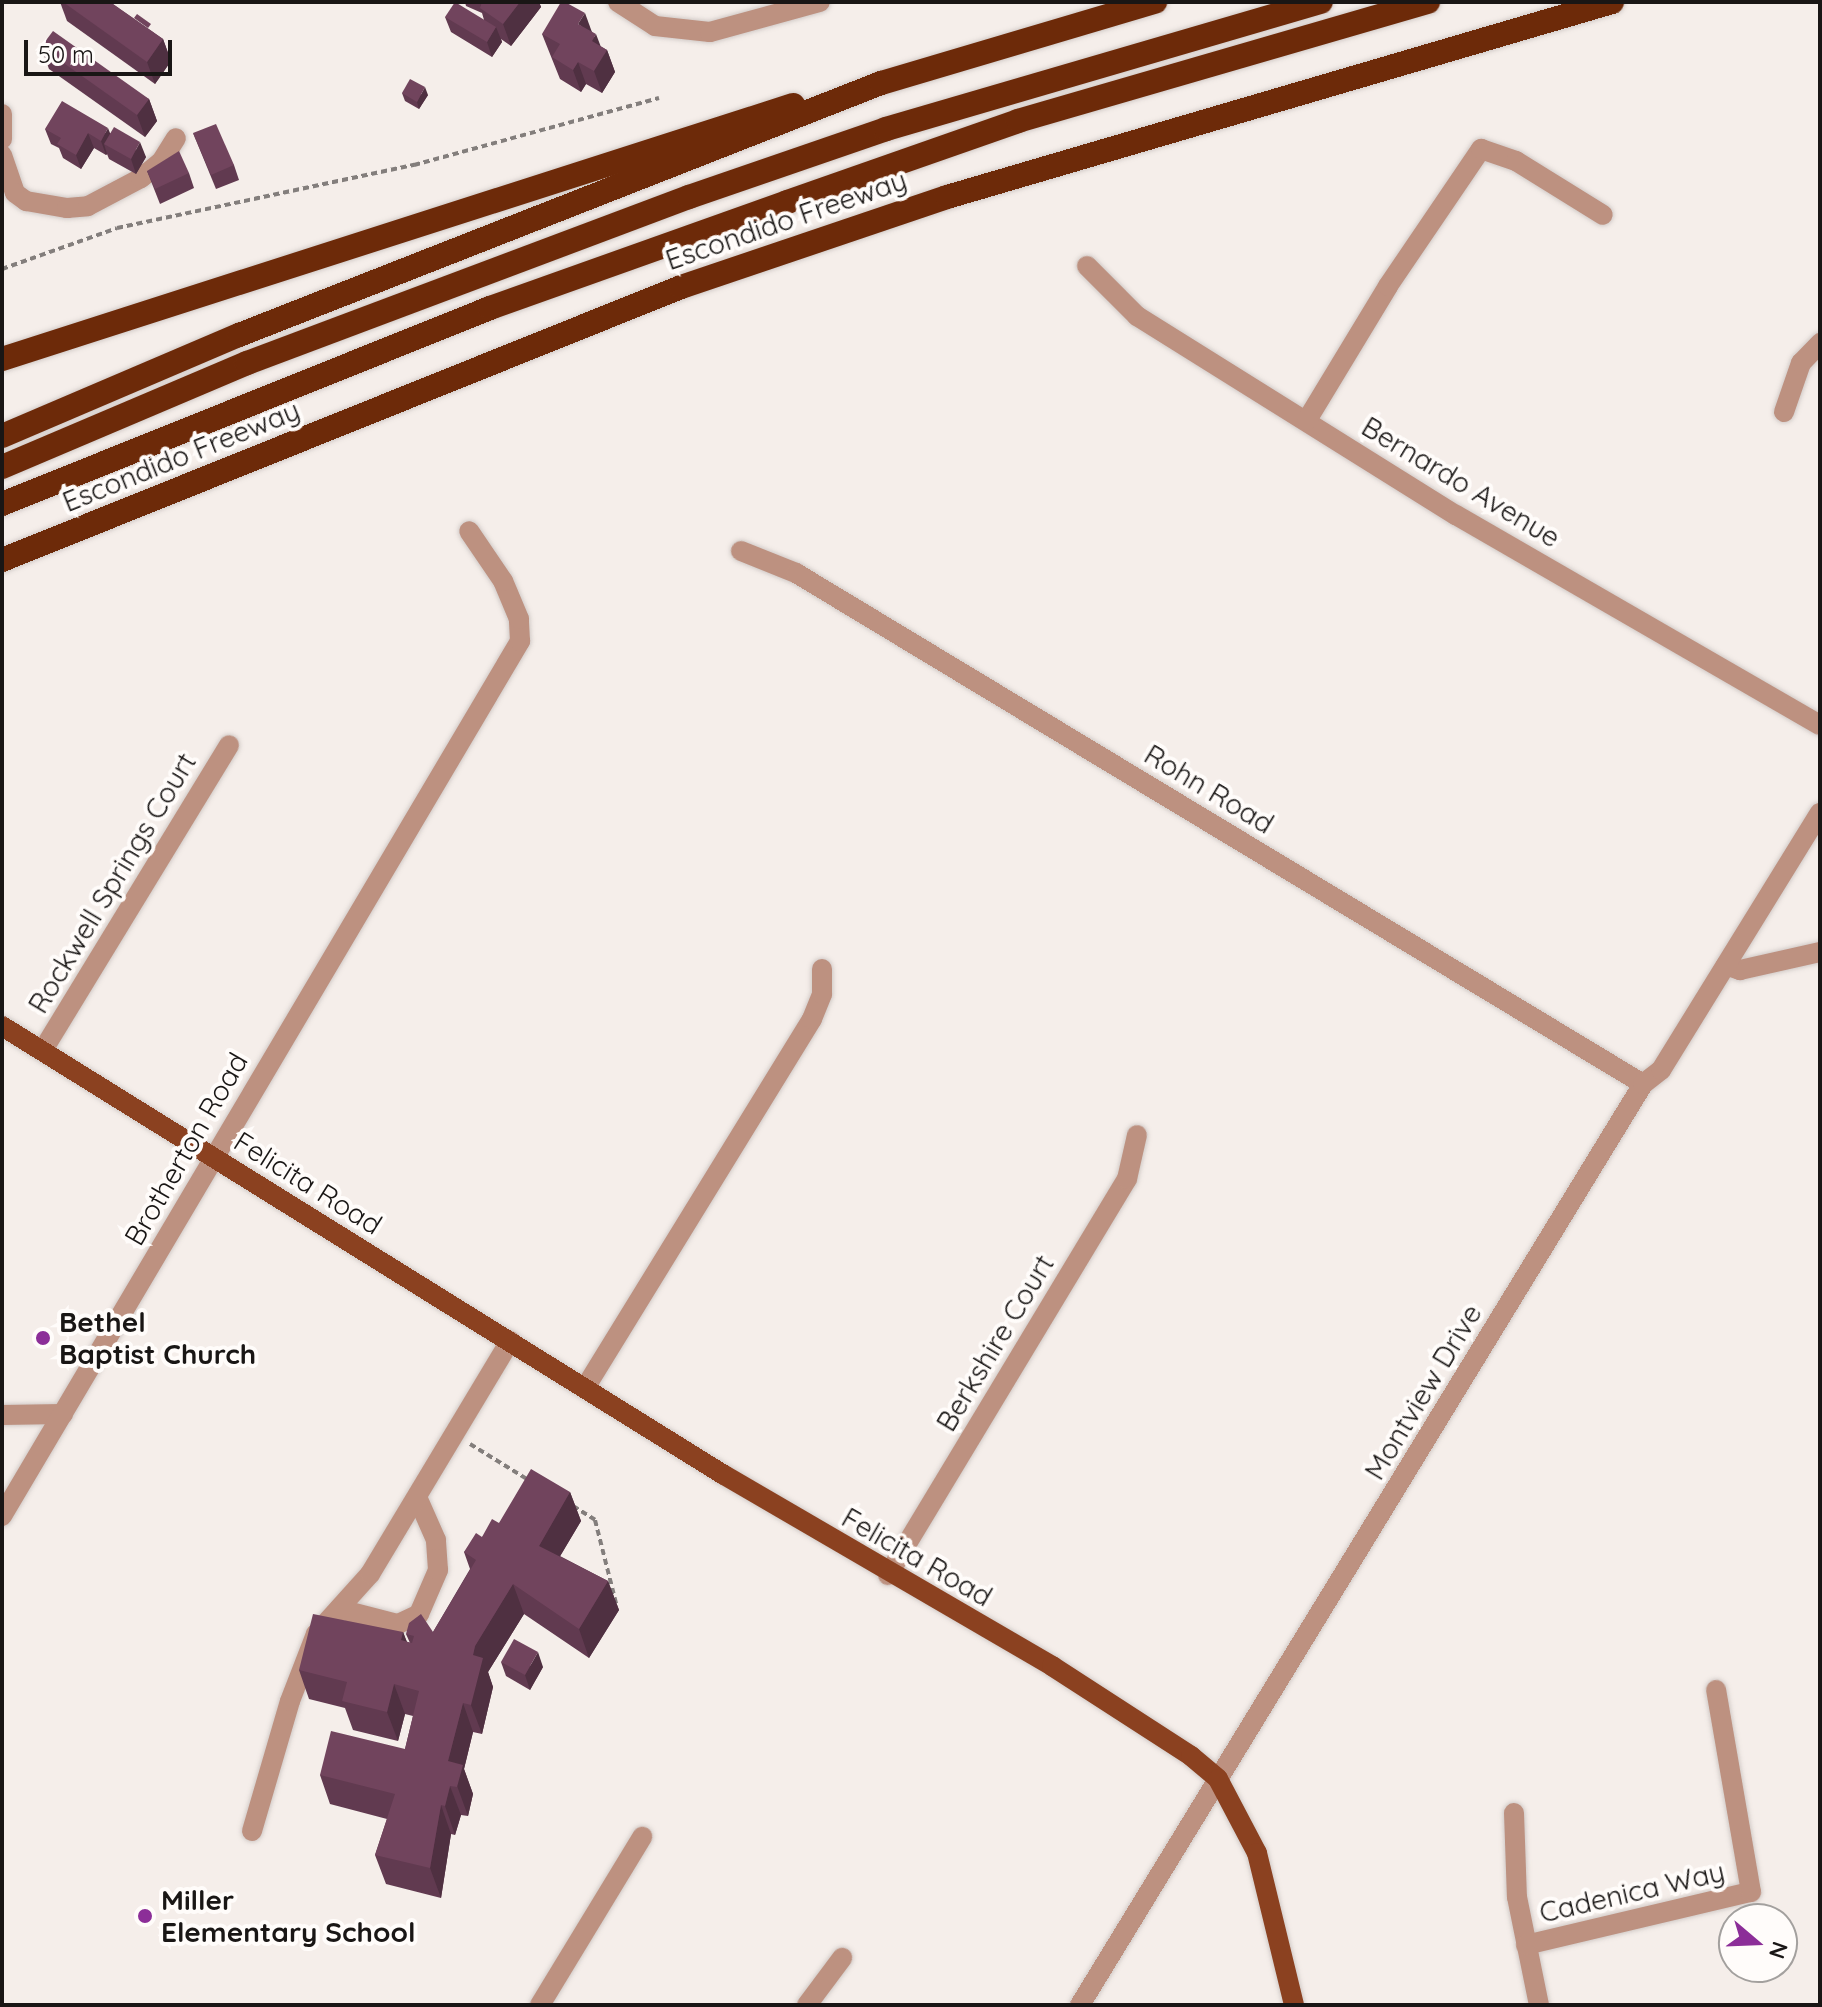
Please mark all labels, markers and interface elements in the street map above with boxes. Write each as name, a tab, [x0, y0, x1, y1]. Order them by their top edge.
scale bar	[28, 24, 176, 74]
text: 50 m	[38, 39, 94, 69]
street label: Escondido Freeway	[661, 163, 911, 277]
street label: Escondido Freeway	[58, 393, 304, 519]
street label: Bernardo Avenue	[1356, 410, 1566, 554]
street label: Rohn Road	[1138, 737, 1280, 841]
street label: Rockwell Springs Court	[21, 747, 203, 1019]
street label: Brotherton Road	[117, 1047, 255, 1251]
street label: Felicita Road	[228, 1124, 388, 1242]
street label: Berkshire Court	[929, 1249, 1061, 1437]
street label: Montview Drive	[1357, 1298, 1489, 1486]
place label: Bethel Baptist Church	[59, 1305, 256, 1371]
marker: Bethel Baptist Church	[34, 1329, 52, 1347]
street label: Felicita Road	[836, 1501, 998, 1613]
street label: Cadenica Way	[1536, 1854, 1728, 1930]
place label: Miller Elementary School	[161, 1883, 415, 1949]
north arrow	[1718, 1903, 1798, 1983]
marker: Miller Elementary School	[136, 1907, 154, 1925]
text: N	[1763, 1938, 1795, 1962]

